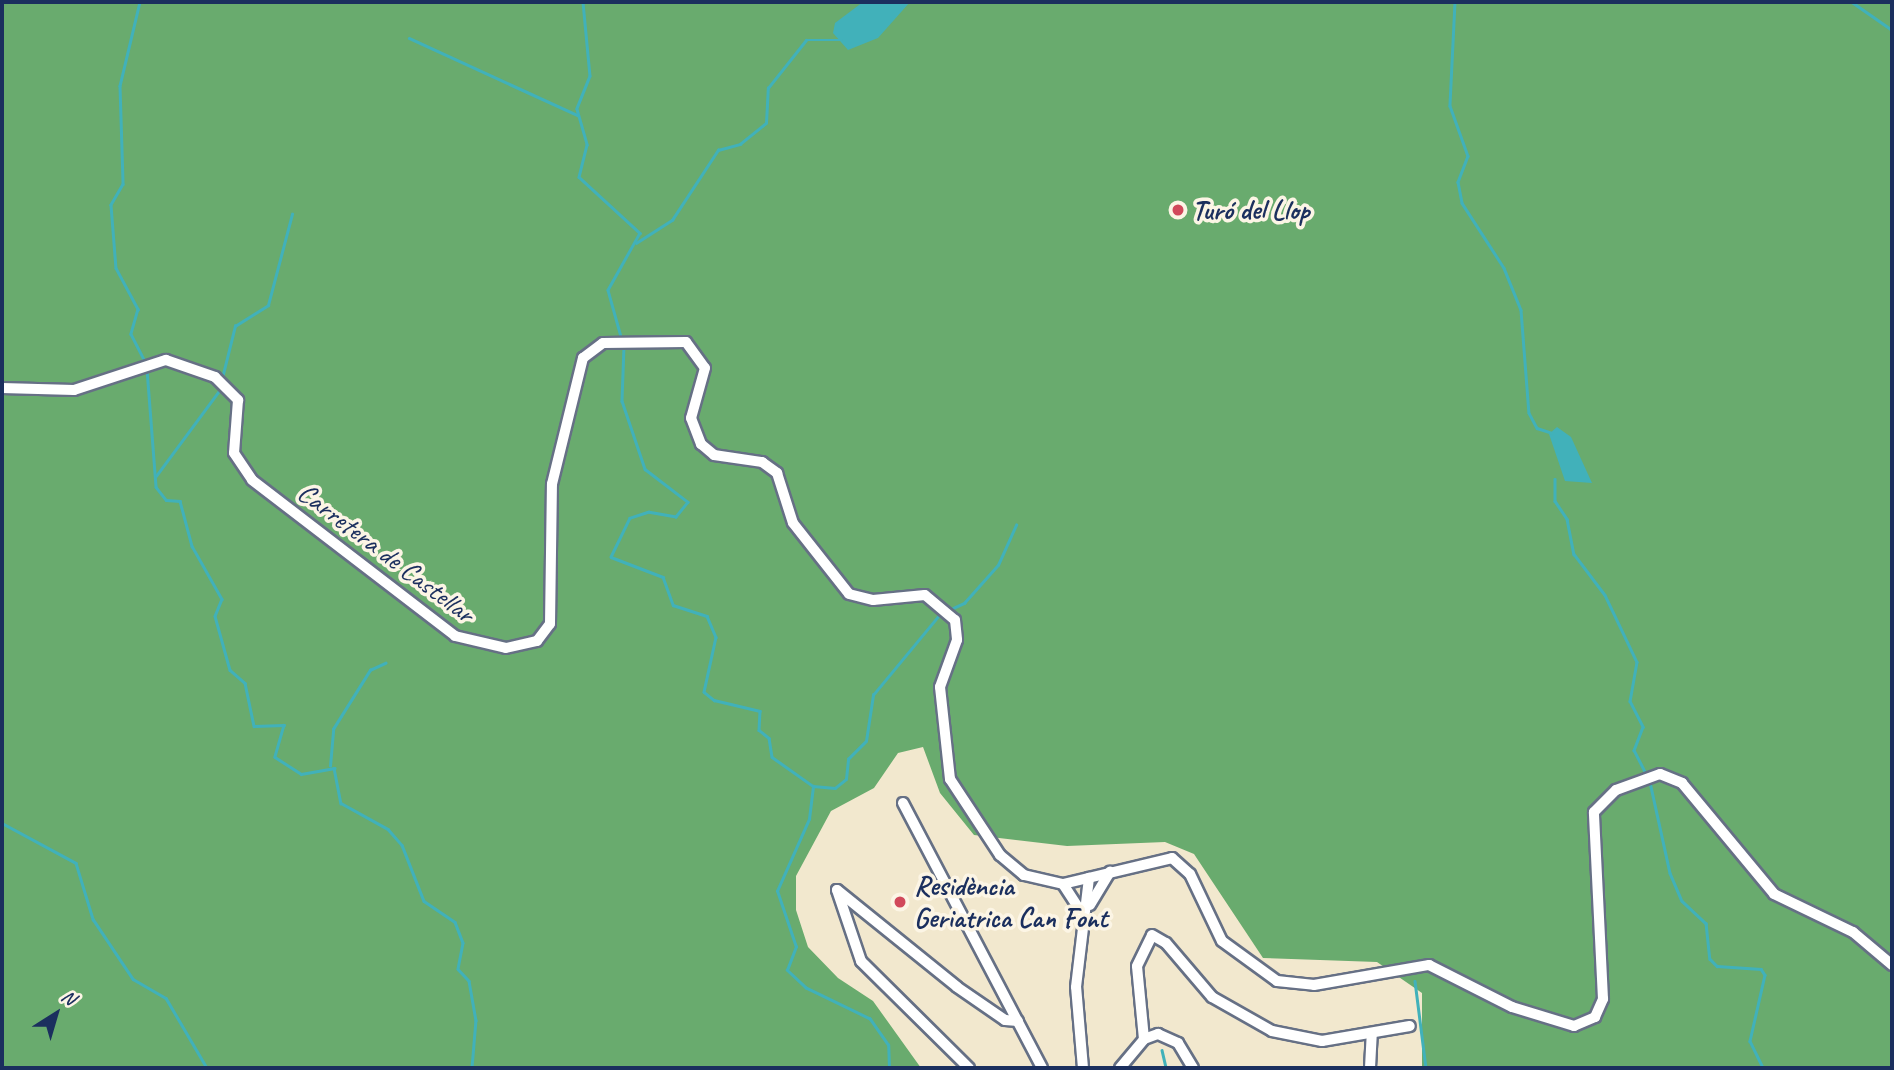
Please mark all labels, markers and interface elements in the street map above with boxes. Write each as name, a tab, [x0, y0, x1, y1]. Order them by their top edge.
place label: Turó del Llop	[1192, 193, 1310, 227]
marker: Turó del Llop	[1170, 202, 1186, 218]
street label: Carretera de Castellar	[291, 475, 481, 631]
place label: Residència Geriatrica Can Font	[914, 869, 1108, 935]
marker: Residència Geriatrica Can Font	[892, 894, 908, 910]
north arrow	[21, 979, 91, 1049]
text: N	[57, 984, 81, 1010]

